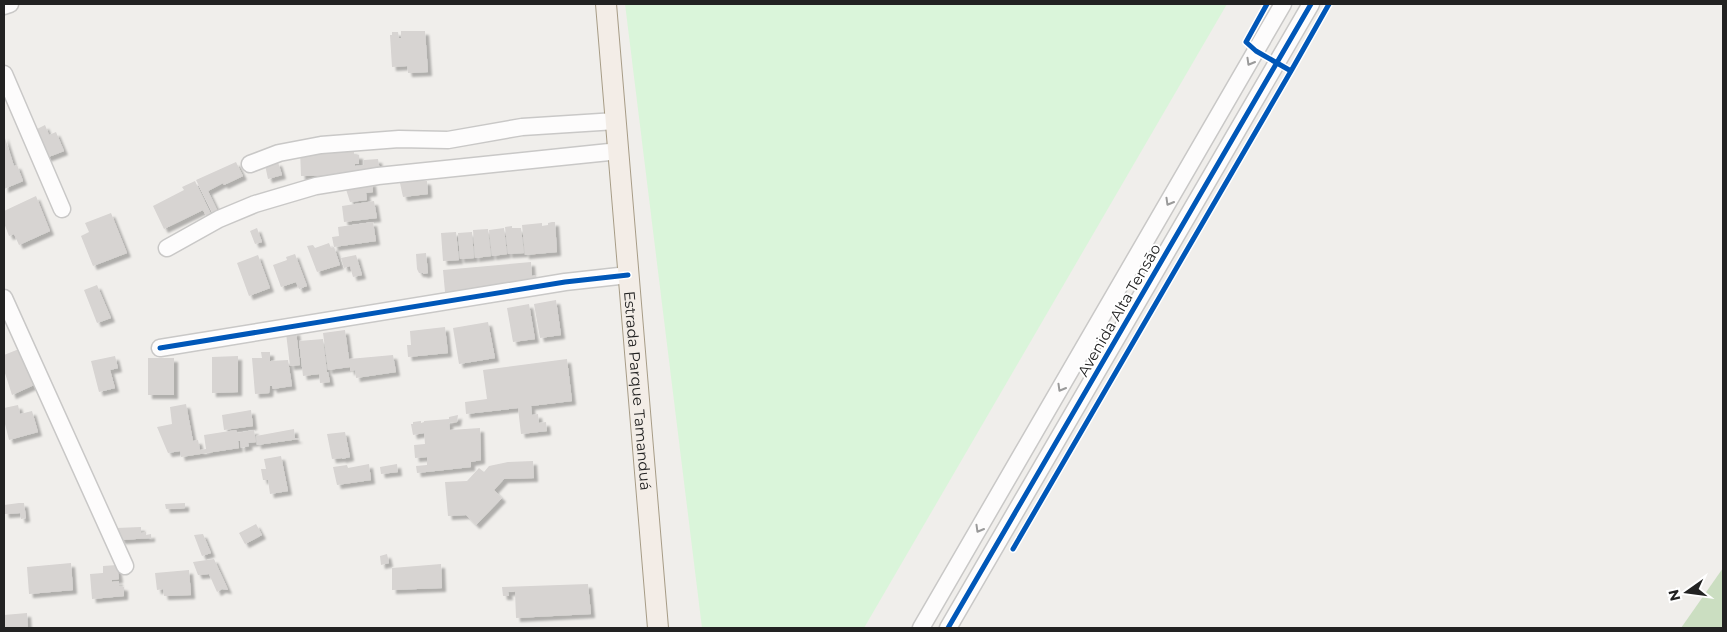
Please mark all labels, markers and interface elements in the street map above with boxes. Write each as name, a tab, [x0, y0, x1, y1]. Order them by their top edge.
one-way arrow	[1247, 56, 1257, 65]
one-way arrow	[1165, 197, 1175, 206]
street label: Avenida Alta Tensāo	[1073, 240, 1165, 380]
street label: Estrada Parque Tamanduá	[620, 290, 656, 491]
one-way arrow	[1057, 383, 1067, 392]
one-way arrow	[976, 523, 986, 532]
north arrow	[1662, 567, 1712, 617]
text: N	[1664, 587, 1684, 603]

